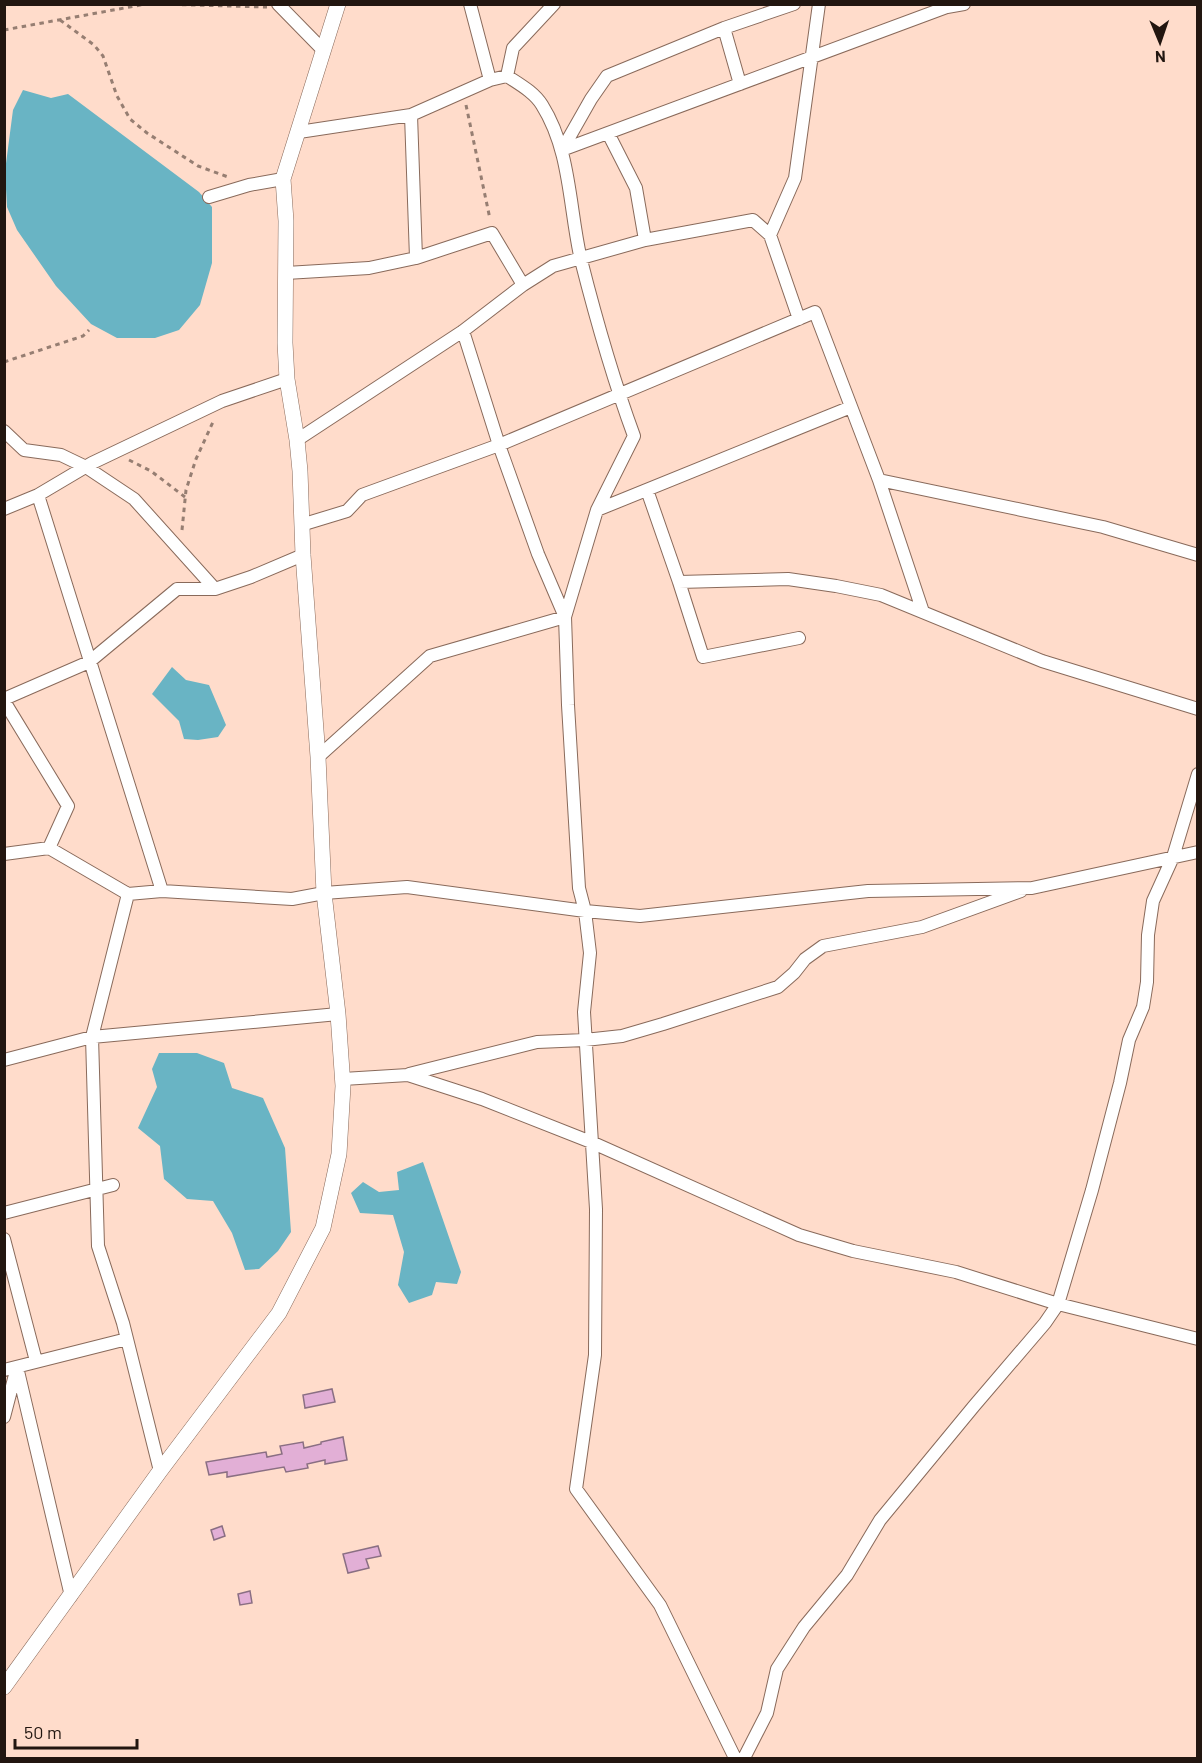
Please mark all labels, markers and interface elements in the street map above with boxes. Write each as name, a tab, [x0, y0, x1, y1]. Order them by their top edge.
north arrow	[1130, 12, 1190, 72]
text: N	[1155, 48, 1166, 67]
scale bar	[15, 1712, 136, 1750]
text: 50 m	[24, 1721, 62, 1743]

